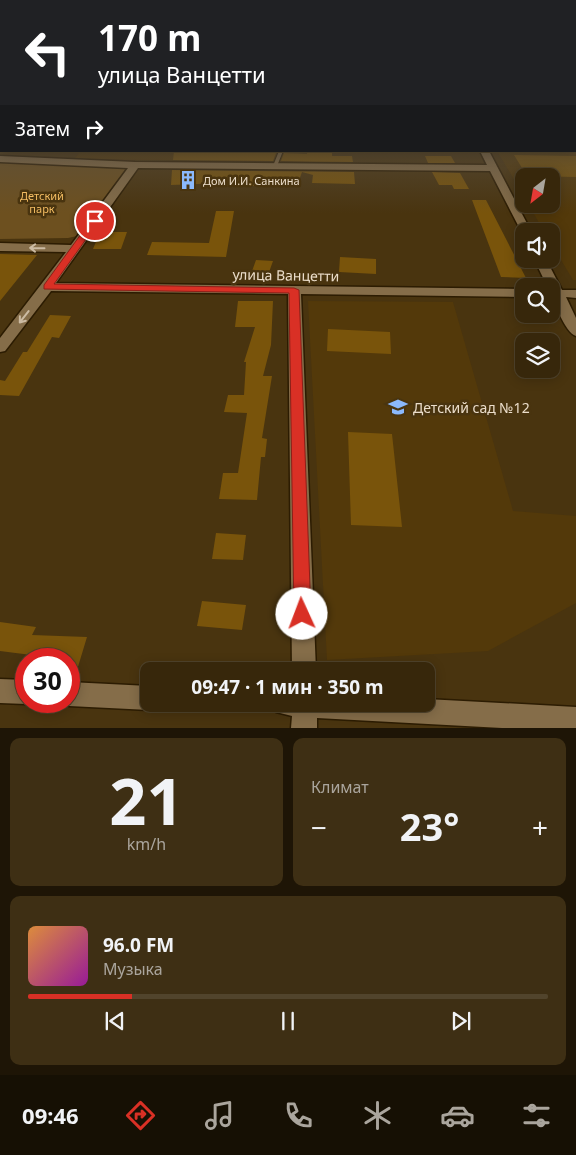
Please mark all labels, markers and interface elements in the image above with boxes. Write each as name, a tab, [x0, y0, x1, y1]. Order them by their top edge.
text: 170 m	[98, 14, 201, 61]
icon: left	[15, 20, 80, 85]
text: улица Ванцетти	[98, 59, 266, 89]
icon: right	[80, 115, 108, 143]
text: Затем	[15, 116, 70, 142]
north arrow	[515, 168, 560, 212]
map controls	[515, 168, 560, 378]
building icon: Дом И.И. Санкина	[177, 169, 199, 191]
place label: Дом И.И. Санкина	[203, 173, 300, 188]
park label: Детский парк	[20, 188, 64, 216]
pin	[74, 200, 116, 242]
icon: arrive	[81, 207, 109, 235]
button: sound	[515, 223, 560, 268]
one-way arrow	[30, 243, 46, 253]
street label: улица Ванцетти	[233, 265, 339, 285]
button: search	[515, 278, 560, 323]
one-way arrow	[18, 310, 29, 323]
button: layers	[515, 333, 560, 378]
school or university icon: Детский сад №12	[387, 396, 409, 418]
place label: Детский сад №12	[413, 398, 530, 417]
position arrow	[275, 587, 327, 639]
speed limit sign: 30	[15, 648, 80, 713]
text: 09:47 · 1 мин · 350 m	[191, 674, 384, 700]
text: 21	[109, 756, 184, 844]
text: Климат	[311, 776, 369, 798]
text: 23°	[400, 800, 459, 852]
text: −	[311, 808, 327, 846]
text: +	[532, 808, 548, 846]
text: km/h	[127, 833, 166, 855]
text: 96.0 FM	[103, 932, 174, 958]
text: Музыка	[103, 958, 163, 980]
icon: previous	[101, 1007, 129, 1035]
icon: pause	[274, 1007, 302, 1035]
icon: next	[447, 1007, 475, 1035]
icon: directions	[123, 1098, 158, 1133]
icon: music	[202, 1098, 237, 1133]
icon: phone	[281, 1098, 316, 1133]
icon: climate	[360, 1098, 395, 1133]
icon: car	[440, 1098, 475, 1133]
icon: filters	[519, 1098, 554, 1133]
text: 09:46	[22, 1100, 79, 1130]

